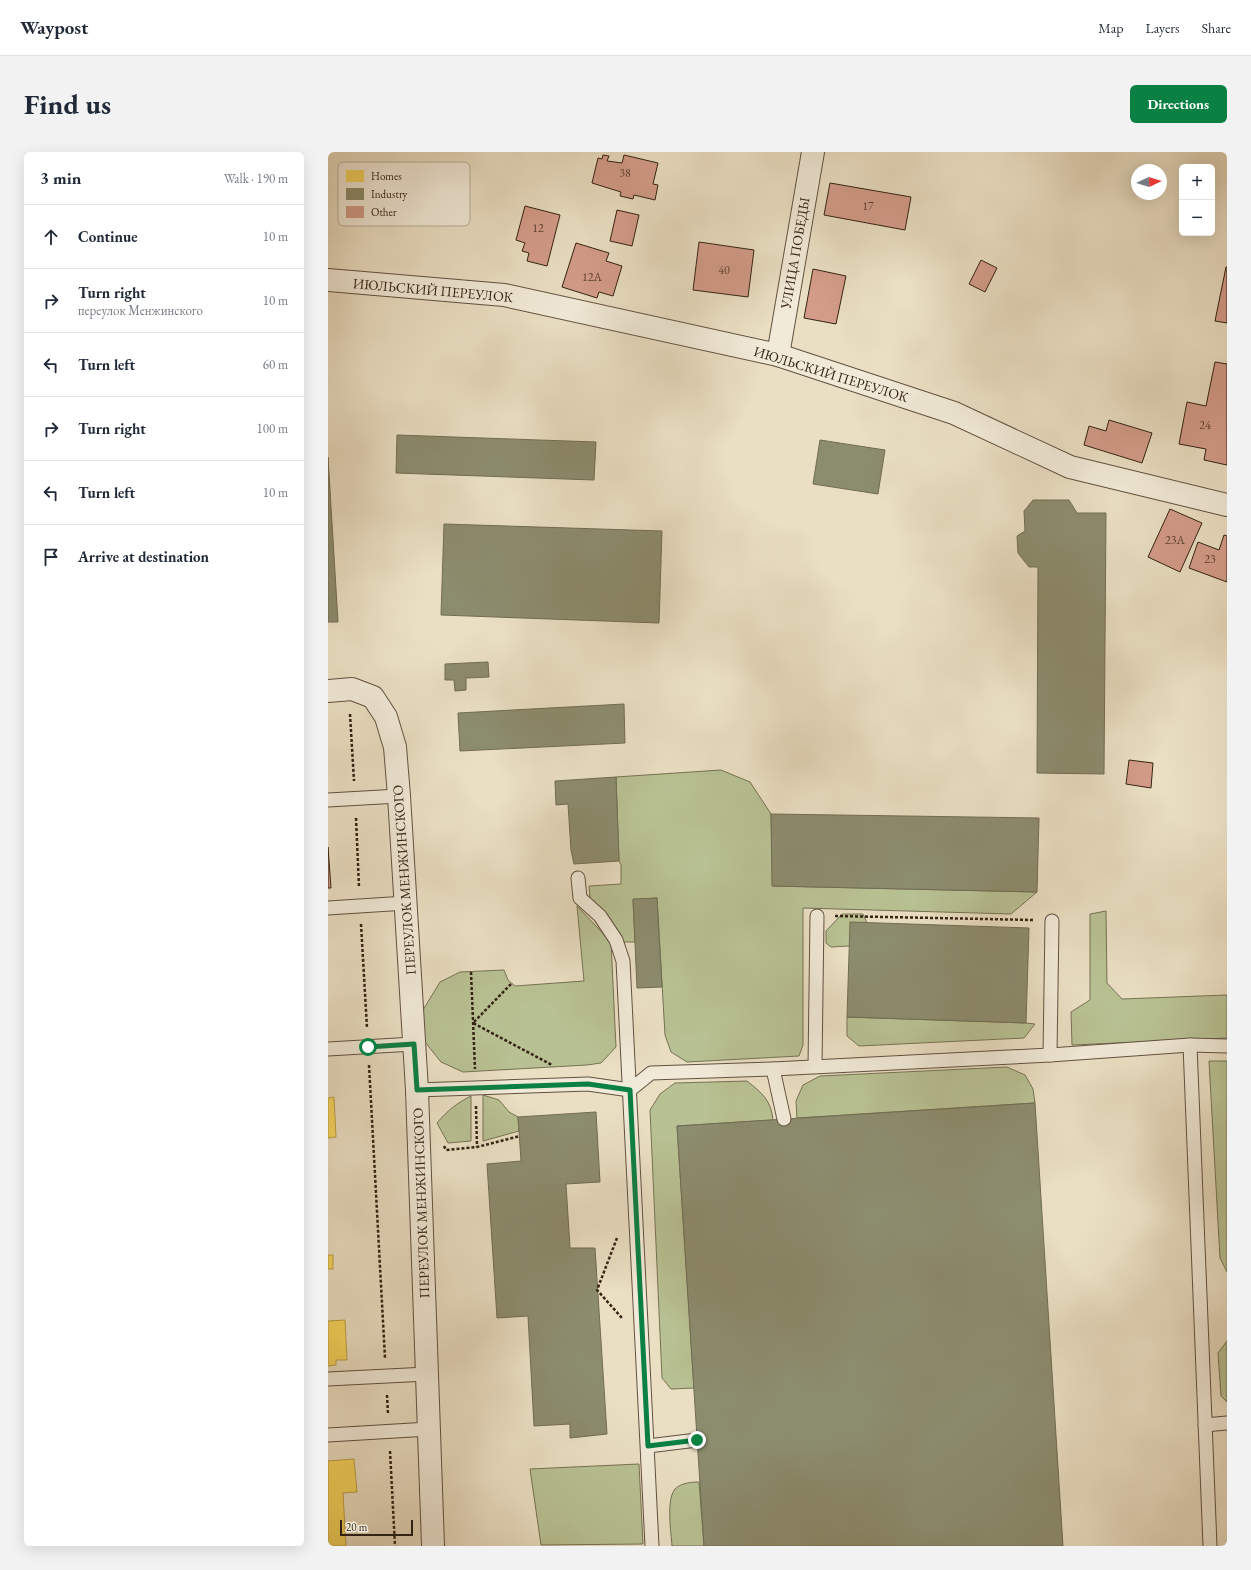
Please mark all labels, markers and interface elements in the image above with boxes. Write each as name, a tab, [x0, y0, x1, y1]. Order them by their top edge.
text: Waypost	[20, 15, 88, 40]
text: Map	[1098, 19, 1123, 37]
text: Layers	[1145, 19, 1180, 37]
text: Share	[1202, 19, 1231, 37]
button: Directions	[1130, 85, 1227, 123]
text: Find us	[24, 86, 111, 122]
legend	[338, 162, 470, 226]
north arrow	[1131, 164, 1167, 200]
map controls	[1179, 164, 1215, 236]
button: +	[1179, 164, 1215, 200]
house number: 38	[619, 165, 631, 181]
text: 3 min	[40, 167, 81, 189]
text: Homes	[371, 169, 402, 183]
text: Walk · 190 m	[224, 170, 288, 187]
text: Industry	[371, 187, 408, 201]
street label: УЛИЦА ПОБЕДЫ	[776, 196, 814, 311]
house number: 17	[862, 198, 874, 214]
button: −	[1179, 200, 1215, 236]
text: Other	[371, 205, 397, 219]
house number: 12	[532, 220, 544, 236]
icon: ahead	[40, 226, 62, 248]
text: Continue	[78, 227, 138, 246]
text: 10 m	[263, 228, 288, 245]
house number: 40	[718, 262, 730, 278]
house number: 12А	[582, 269, 603, 285]
street label: ИЮЛЬСКИЙ ПЕРЕУЛОК	[352, 274, 515, 306]
text: Turn right	[78, 283, 146, 302]
icon: right	[40, 290, 62, 312]
text: 10 m	[263, 292, 288, 309]
text: переулок Менжинского	[78, 302, 203, 319]
street label: ИЮЛЬСКИЙ ПЕРЕУЛОК	[752, 342, 911, 406]
icon: left	[40, 354, 62, 376]
text: Turn left	[78, 355, 135, 374]
text: 60 m	[263, 356, 288, 373]
house number: 24	[1199, 417, 1211, 433]
icon: right	[40, 418, 62, 440]
text: Turn right	[78, 419, 146, 438]
text: 100 m	[257, 420, 288, 437]
icon: left	[40, 482, 62, 504]
text: Turn left	[78, 483, 135, 502]
text: 10 m	[263, 484, 288, 501]
house number: 23А	[1165, 532, 1186, 548]
icon: arrive	[40, 546, 62, 568]
text: Arrive at destination	[78, 547, 209, 566]
house number: 23	[1204, 551, 1216, 567]
street label: ПЕРЕУЛОК МЕНЖИНСКОГО	[388, 784, 420, 976]
route start	[359, 1038, 377, 1056]
street label: ПЕРЕУЛОК МЕНЖИНСКОГО	[409, 1107, 433, 1299]
route end	[688, 1431, 706, 1449]
scale bar	[340, 1518, 413, 1537]
text: 20 m	[346, 1520, 367, 1534]

